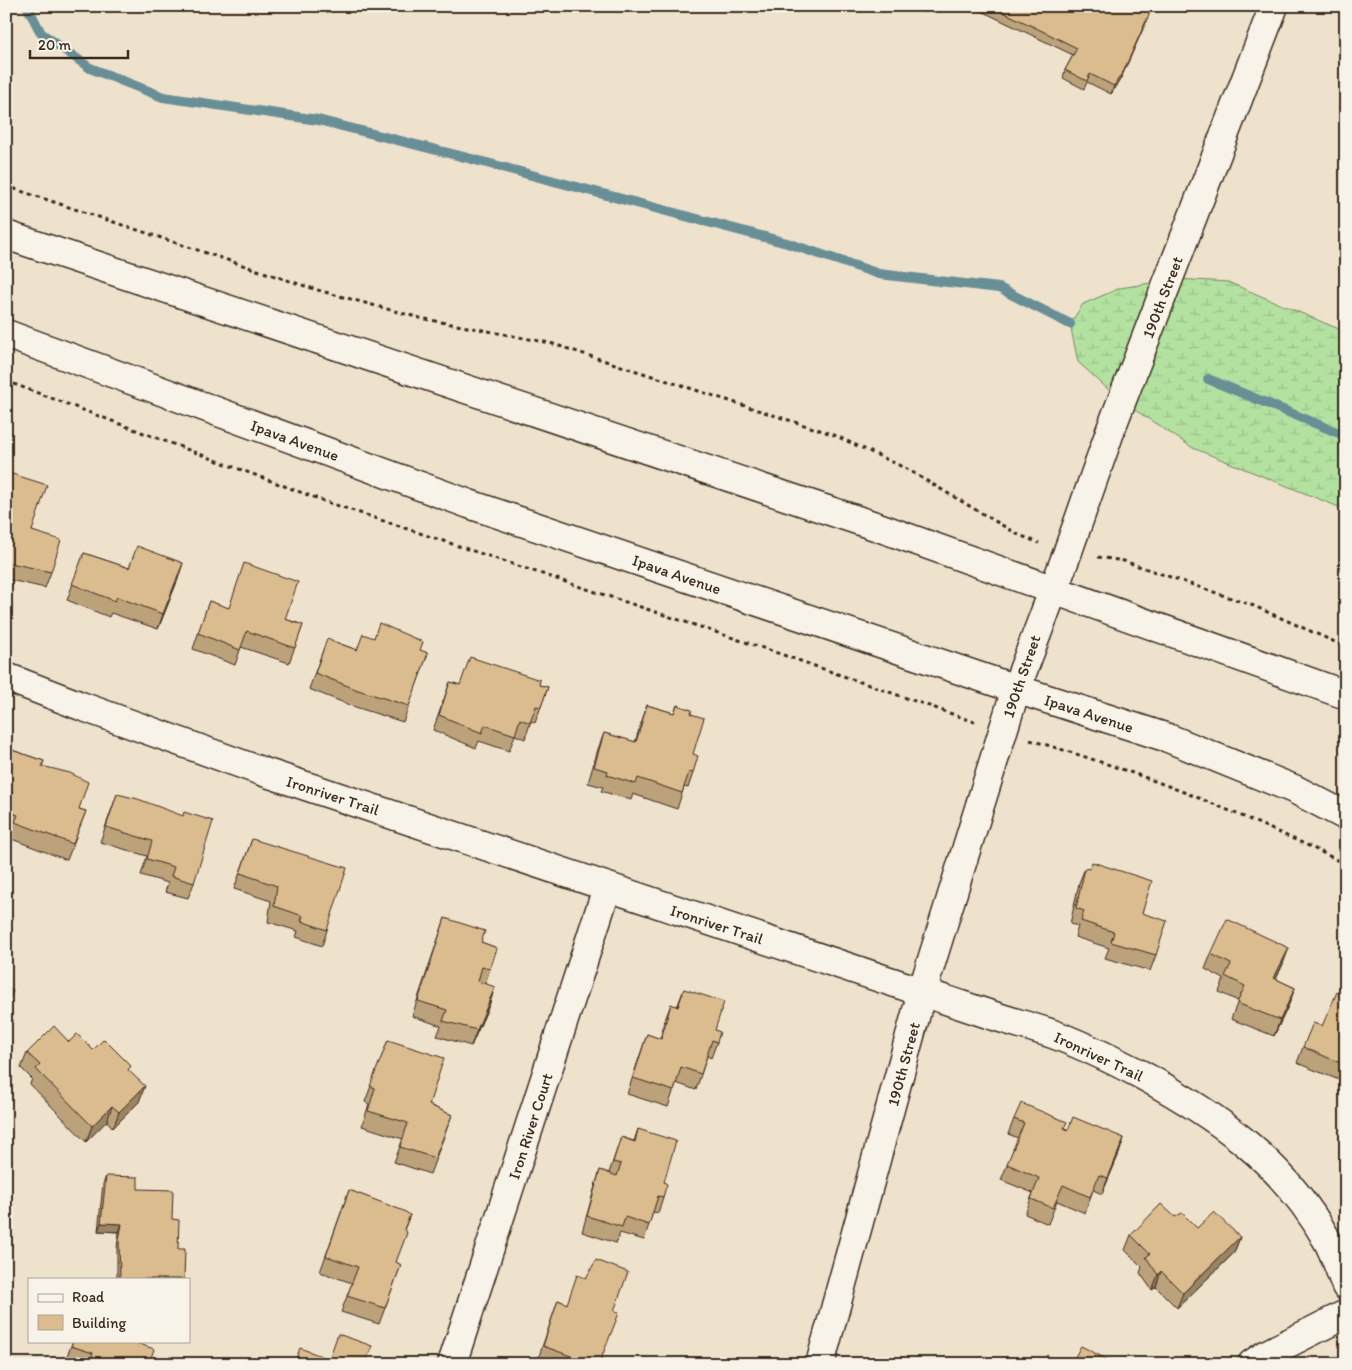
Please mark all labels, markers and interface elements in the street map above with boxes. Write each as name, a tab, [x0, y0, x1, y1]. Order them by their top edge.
scale bar	[30, 28, 128, 60]
text: 20 m	[38, 36, 72, 54]
street label: 190th Street	[1138, 254, 1187, 341]
street label: Ipava Avenue	[248, 416, 342, 465]
street label: Ipava Avenue	[630, 550, 724, 599]
street label: 190th Street	[998, 632, 1044, 720]
street label: Ipava Avenue	[1042, 690, 1136, 737]
street label: Ironriver Trail	[284, 772, 382, 820]
street label: Ironriver Trail	[668, 901, 766, 949]
street label: 190th Street	[883, 1020, 924, 1108]
street label: Ironriver Trail	[1051, 1027, 1147, 1086]
street label: Iron River Court	[504, 1071, 557, 1182]
legend	[28, 1278, 190, 1342]
text: Road	[72, 1288, 105, 1306]
text: Building	[72, 1314, 126, 1332]

